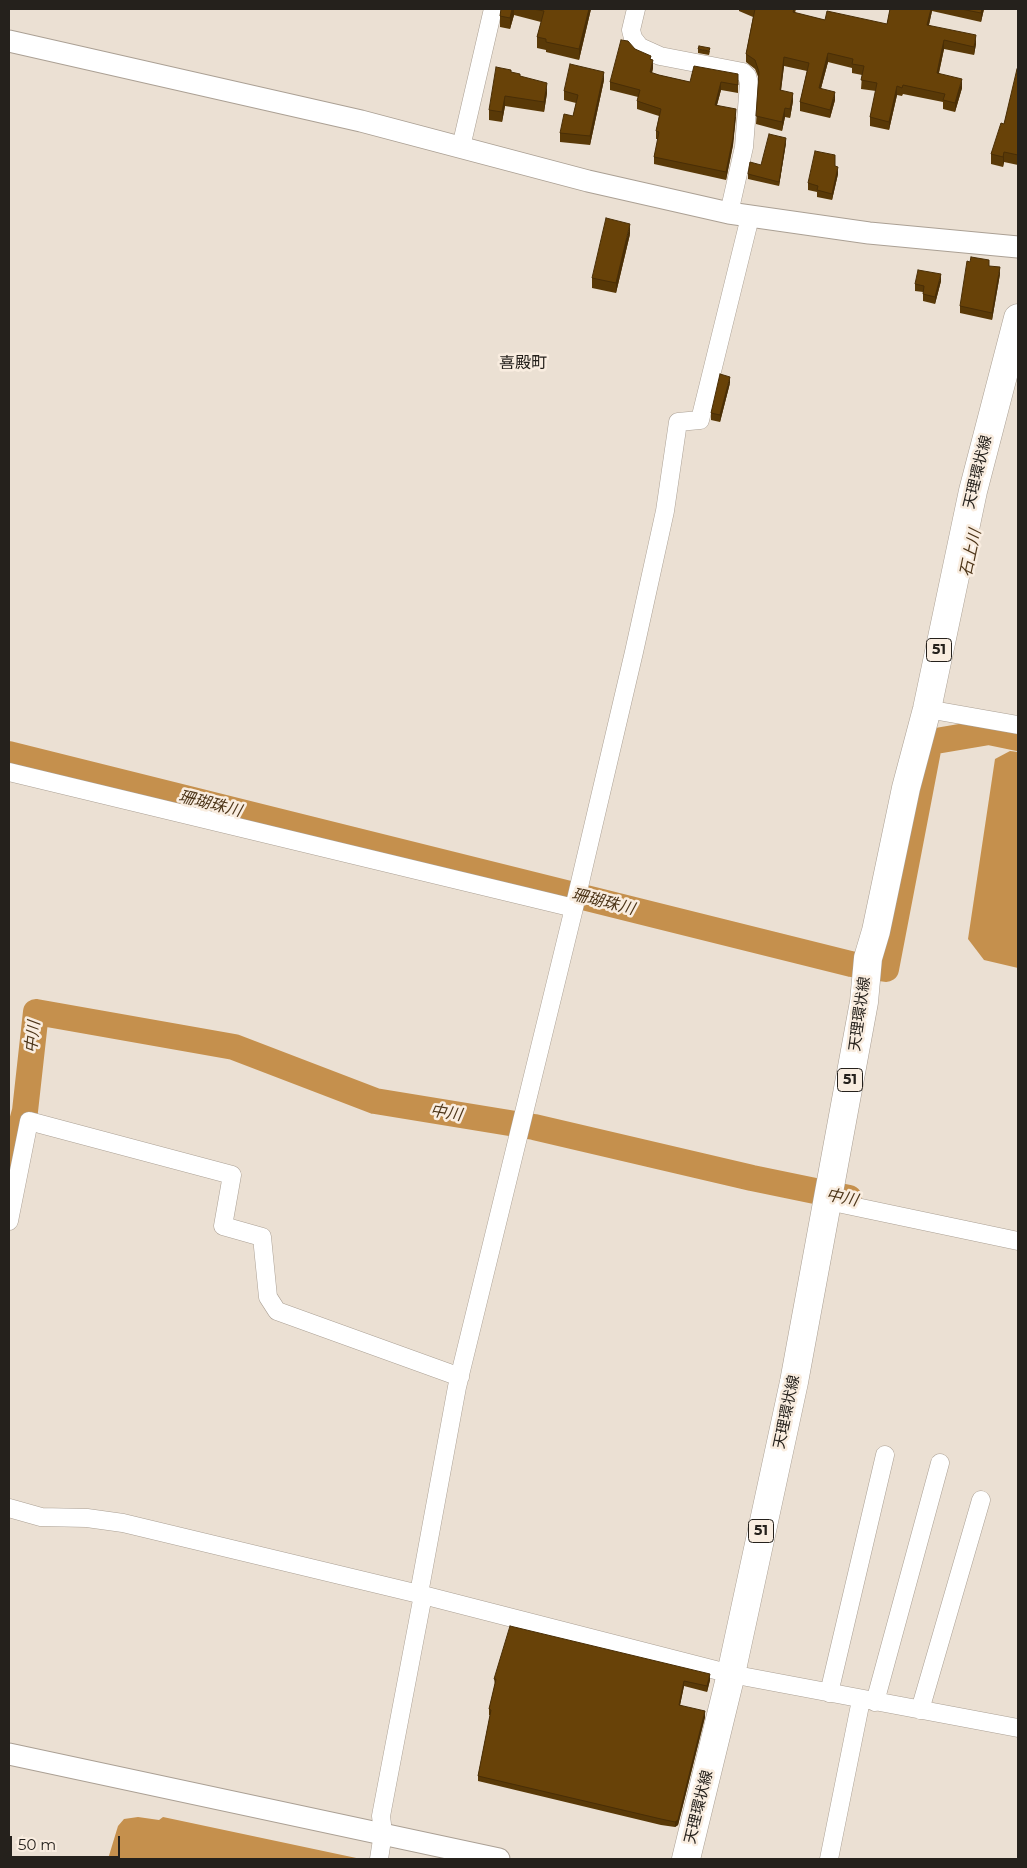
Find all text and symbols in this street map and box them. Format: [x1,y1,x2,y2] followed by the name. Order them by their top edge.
[499,353,547,373] district label: 喜殿町
[960,433,996,511] street label: 天理環状線
[957,528,985,578] water label: 石上川
[926,638,952,662] road number: 51
[177,787,243,821] water label: 珊瑚珠川
[570,885,636,919] water label: 珊瑚珠川
[846,976,874,1052] street label: 天理環状線
[22,1020,44,1054] water label: 中川
[838,1068,862,1092] road number: 51
[429,1101,463,1125] water label: 中川
[824,1185,860,1211] water label: 中川
[770,1373,804,1451] street label: 天理環状線
[748,1520,774,1542] road number: 51
[681,1768,717,1846] street label: 天理環状線
[12,1826,122,1858] scale bar
[18,1835,56,1854] text: 50 m

